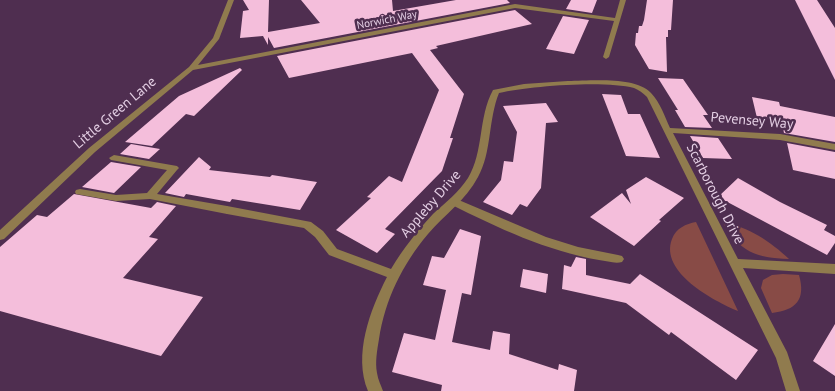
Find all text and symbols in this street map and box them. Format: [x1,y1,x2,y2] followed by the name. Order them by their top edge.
[356,8,418,32] street label: Norwich Way
[70,73,160,153] street label: Little Green Lane
[710,109,794,133] street label: Pevensey Way
[682,141,748,247] street label: Scarborough Drive
[397,167,465,241] street label: Appleby Drive

